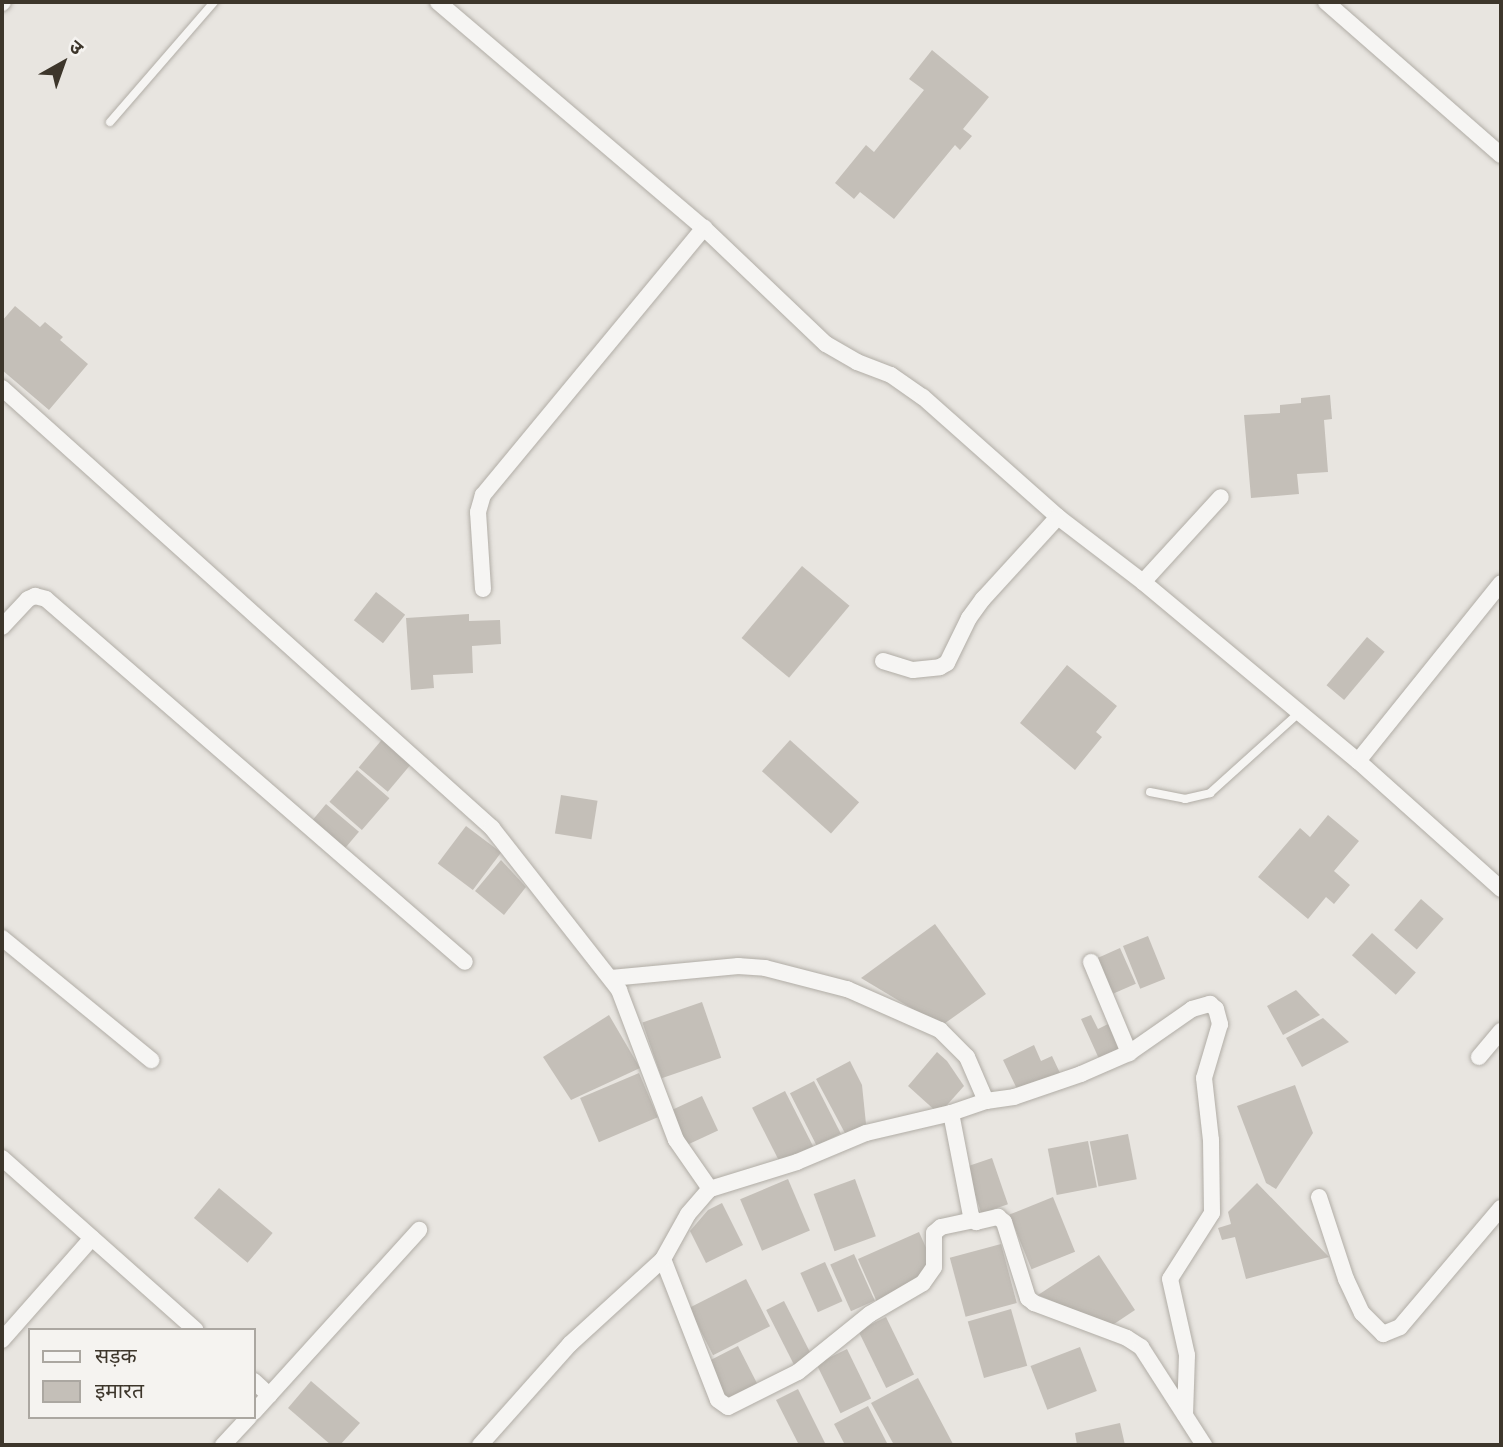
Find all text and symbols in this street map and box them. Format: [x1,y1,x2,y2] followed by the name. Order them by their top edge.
[28,28,98,98] north arrow
[65,34,88,59] text: उ
[28,1328,256,1419] legend
[95,1342,137,1367] text: सड़क
[95,1377,144,1402] text: इमारत

